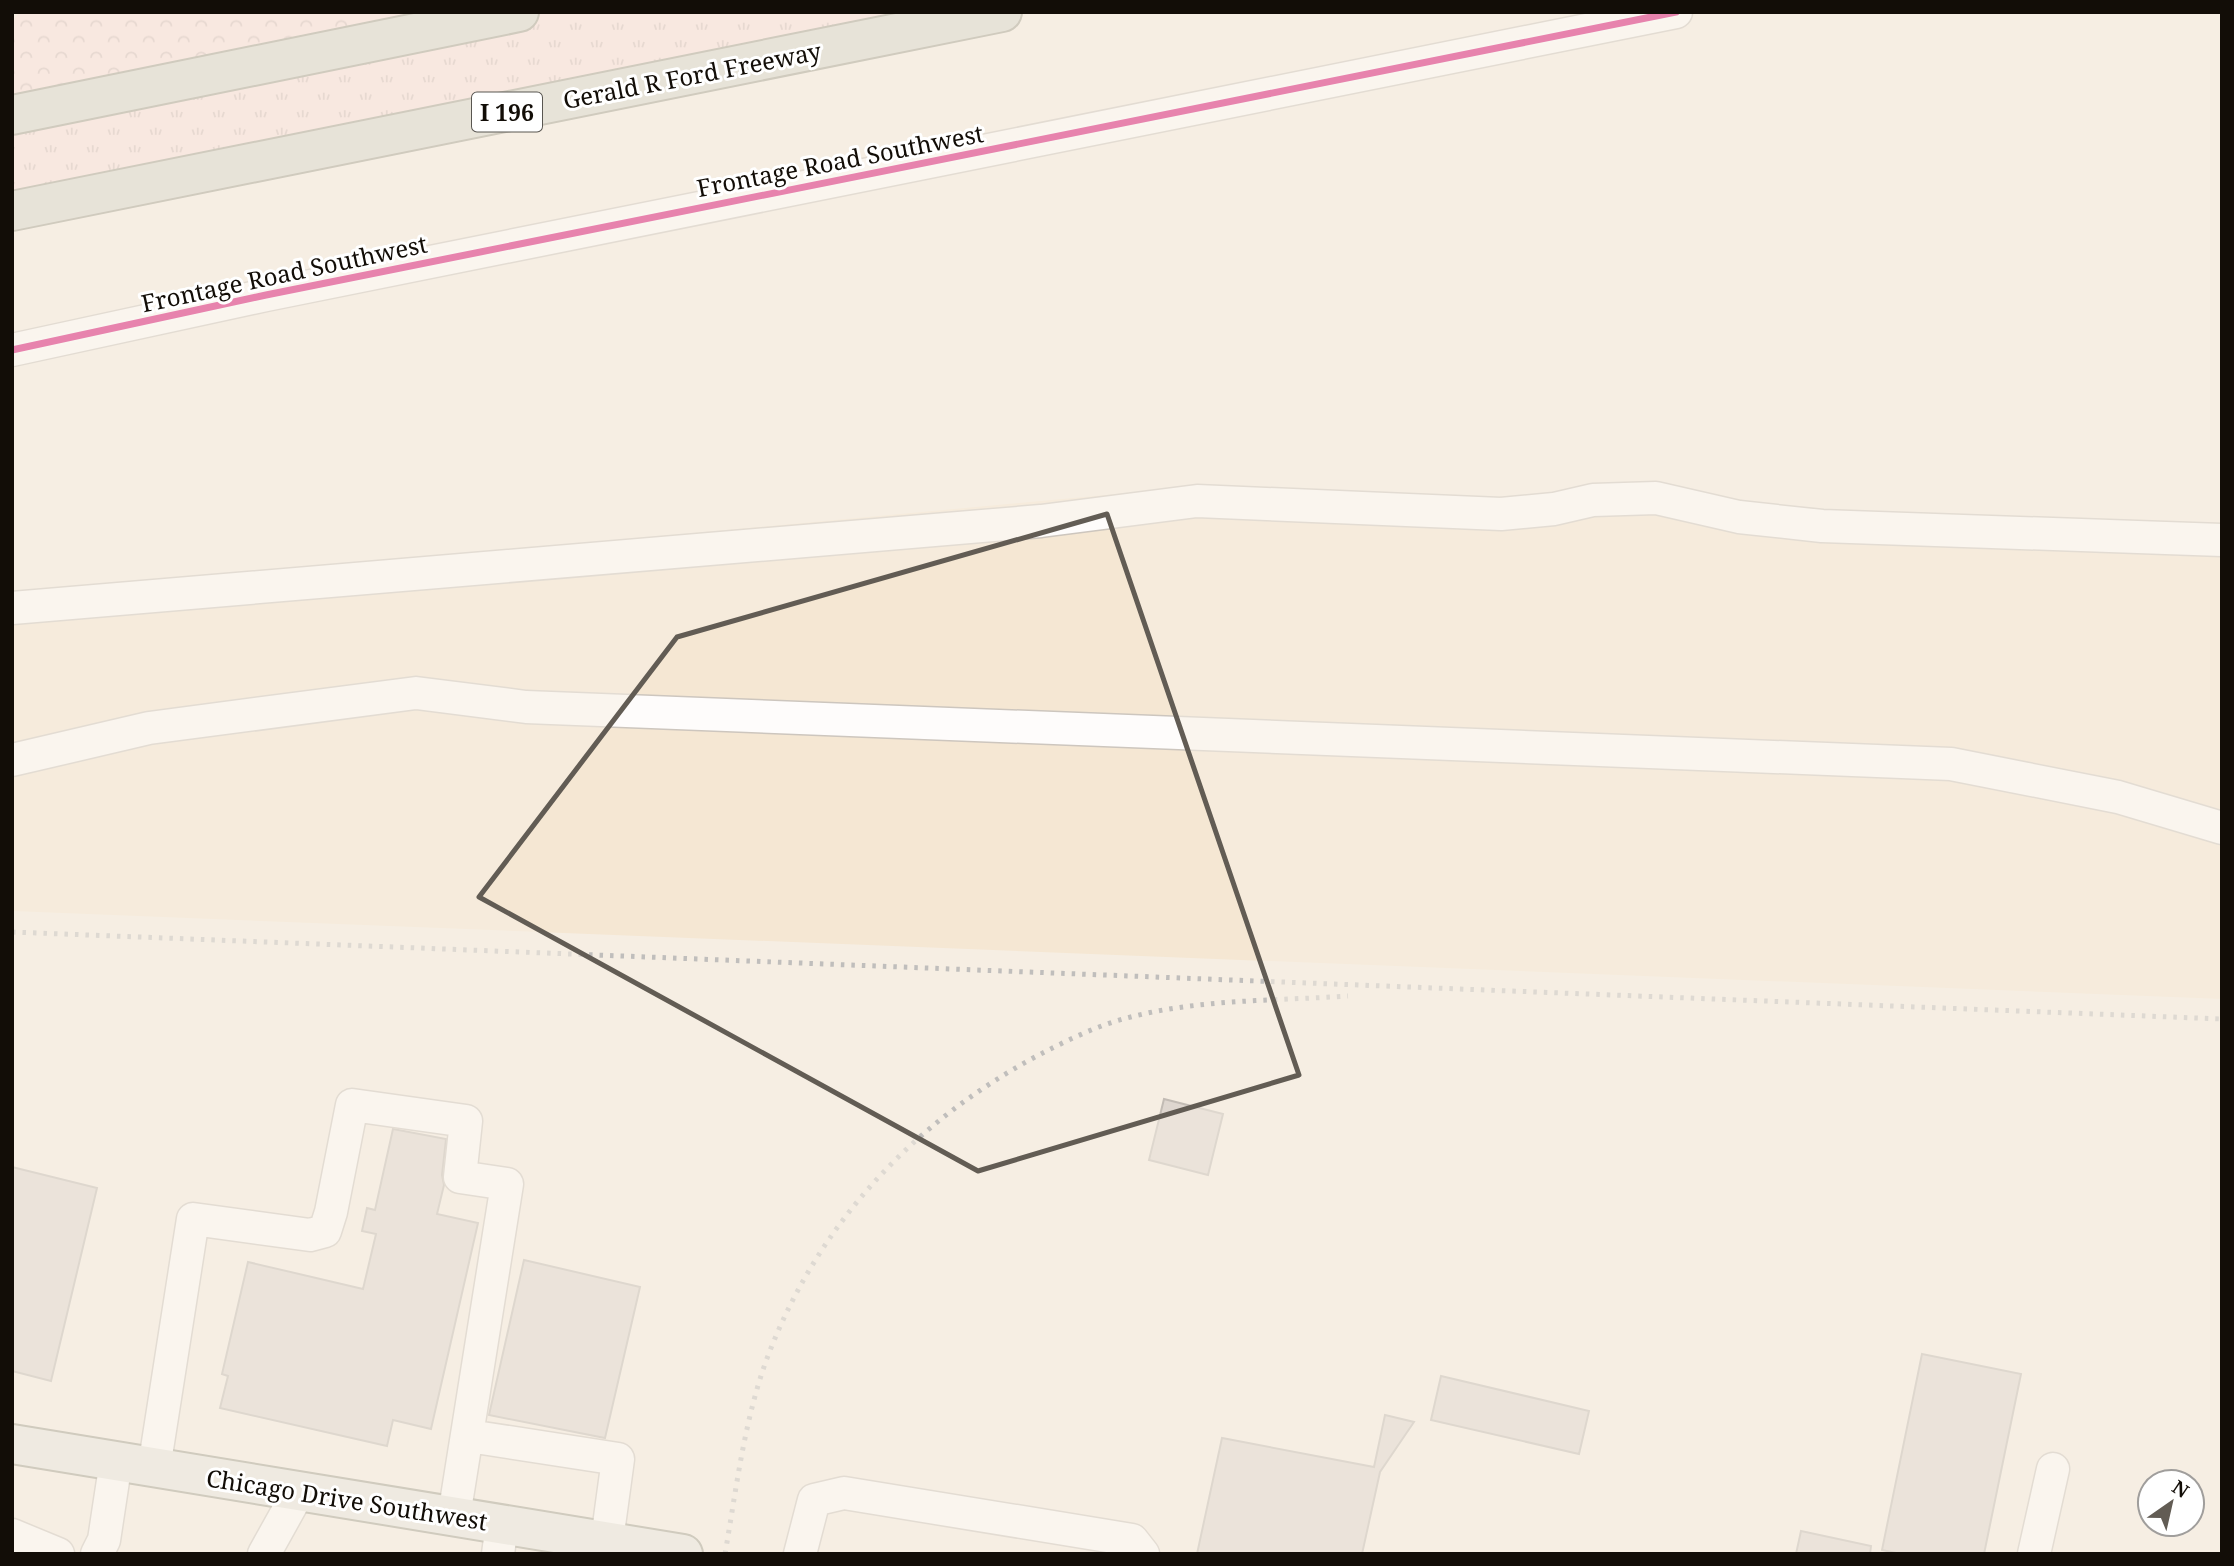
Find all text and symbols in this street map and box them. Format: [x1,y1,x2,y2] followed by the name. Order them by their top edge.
[560,34,824,116] street label: Gerald R Ford Freeway
[472,92,542,132] road number: I 196
[694,116,986,204] street label: Frontage Road Southwest
[138,227,430,319] street label: Frontage Road Southwest
[204,1460,490,1538] street label: Chicago Drive Southwest
[2136,1468,2206,1538] north arrow
[2167,1474,2194,1504] text: N

